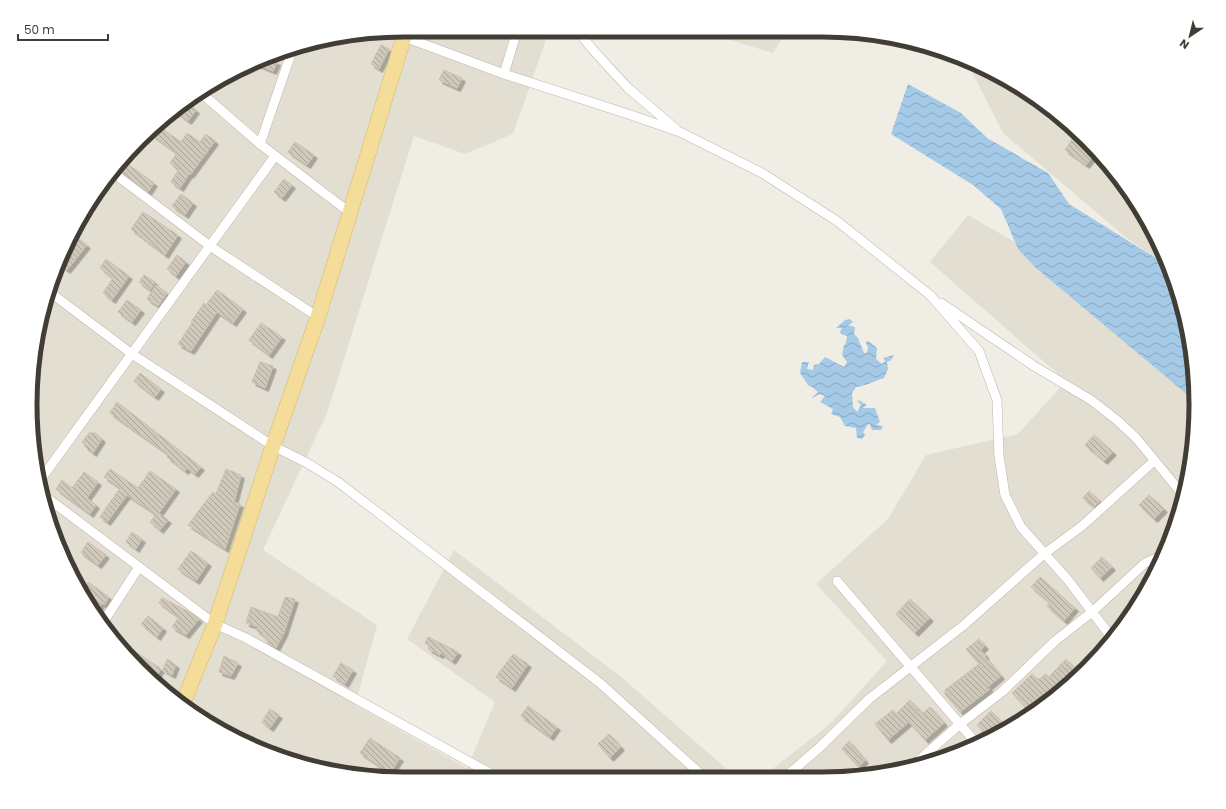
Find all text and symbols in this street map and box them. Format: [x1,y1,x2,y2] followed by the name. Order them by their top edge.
[18,16,108,42] scale bar
[1170,16,1210,56] north arrow
[24,21,55,38] text: 50 m
[1176,35,1192,53] text: N

